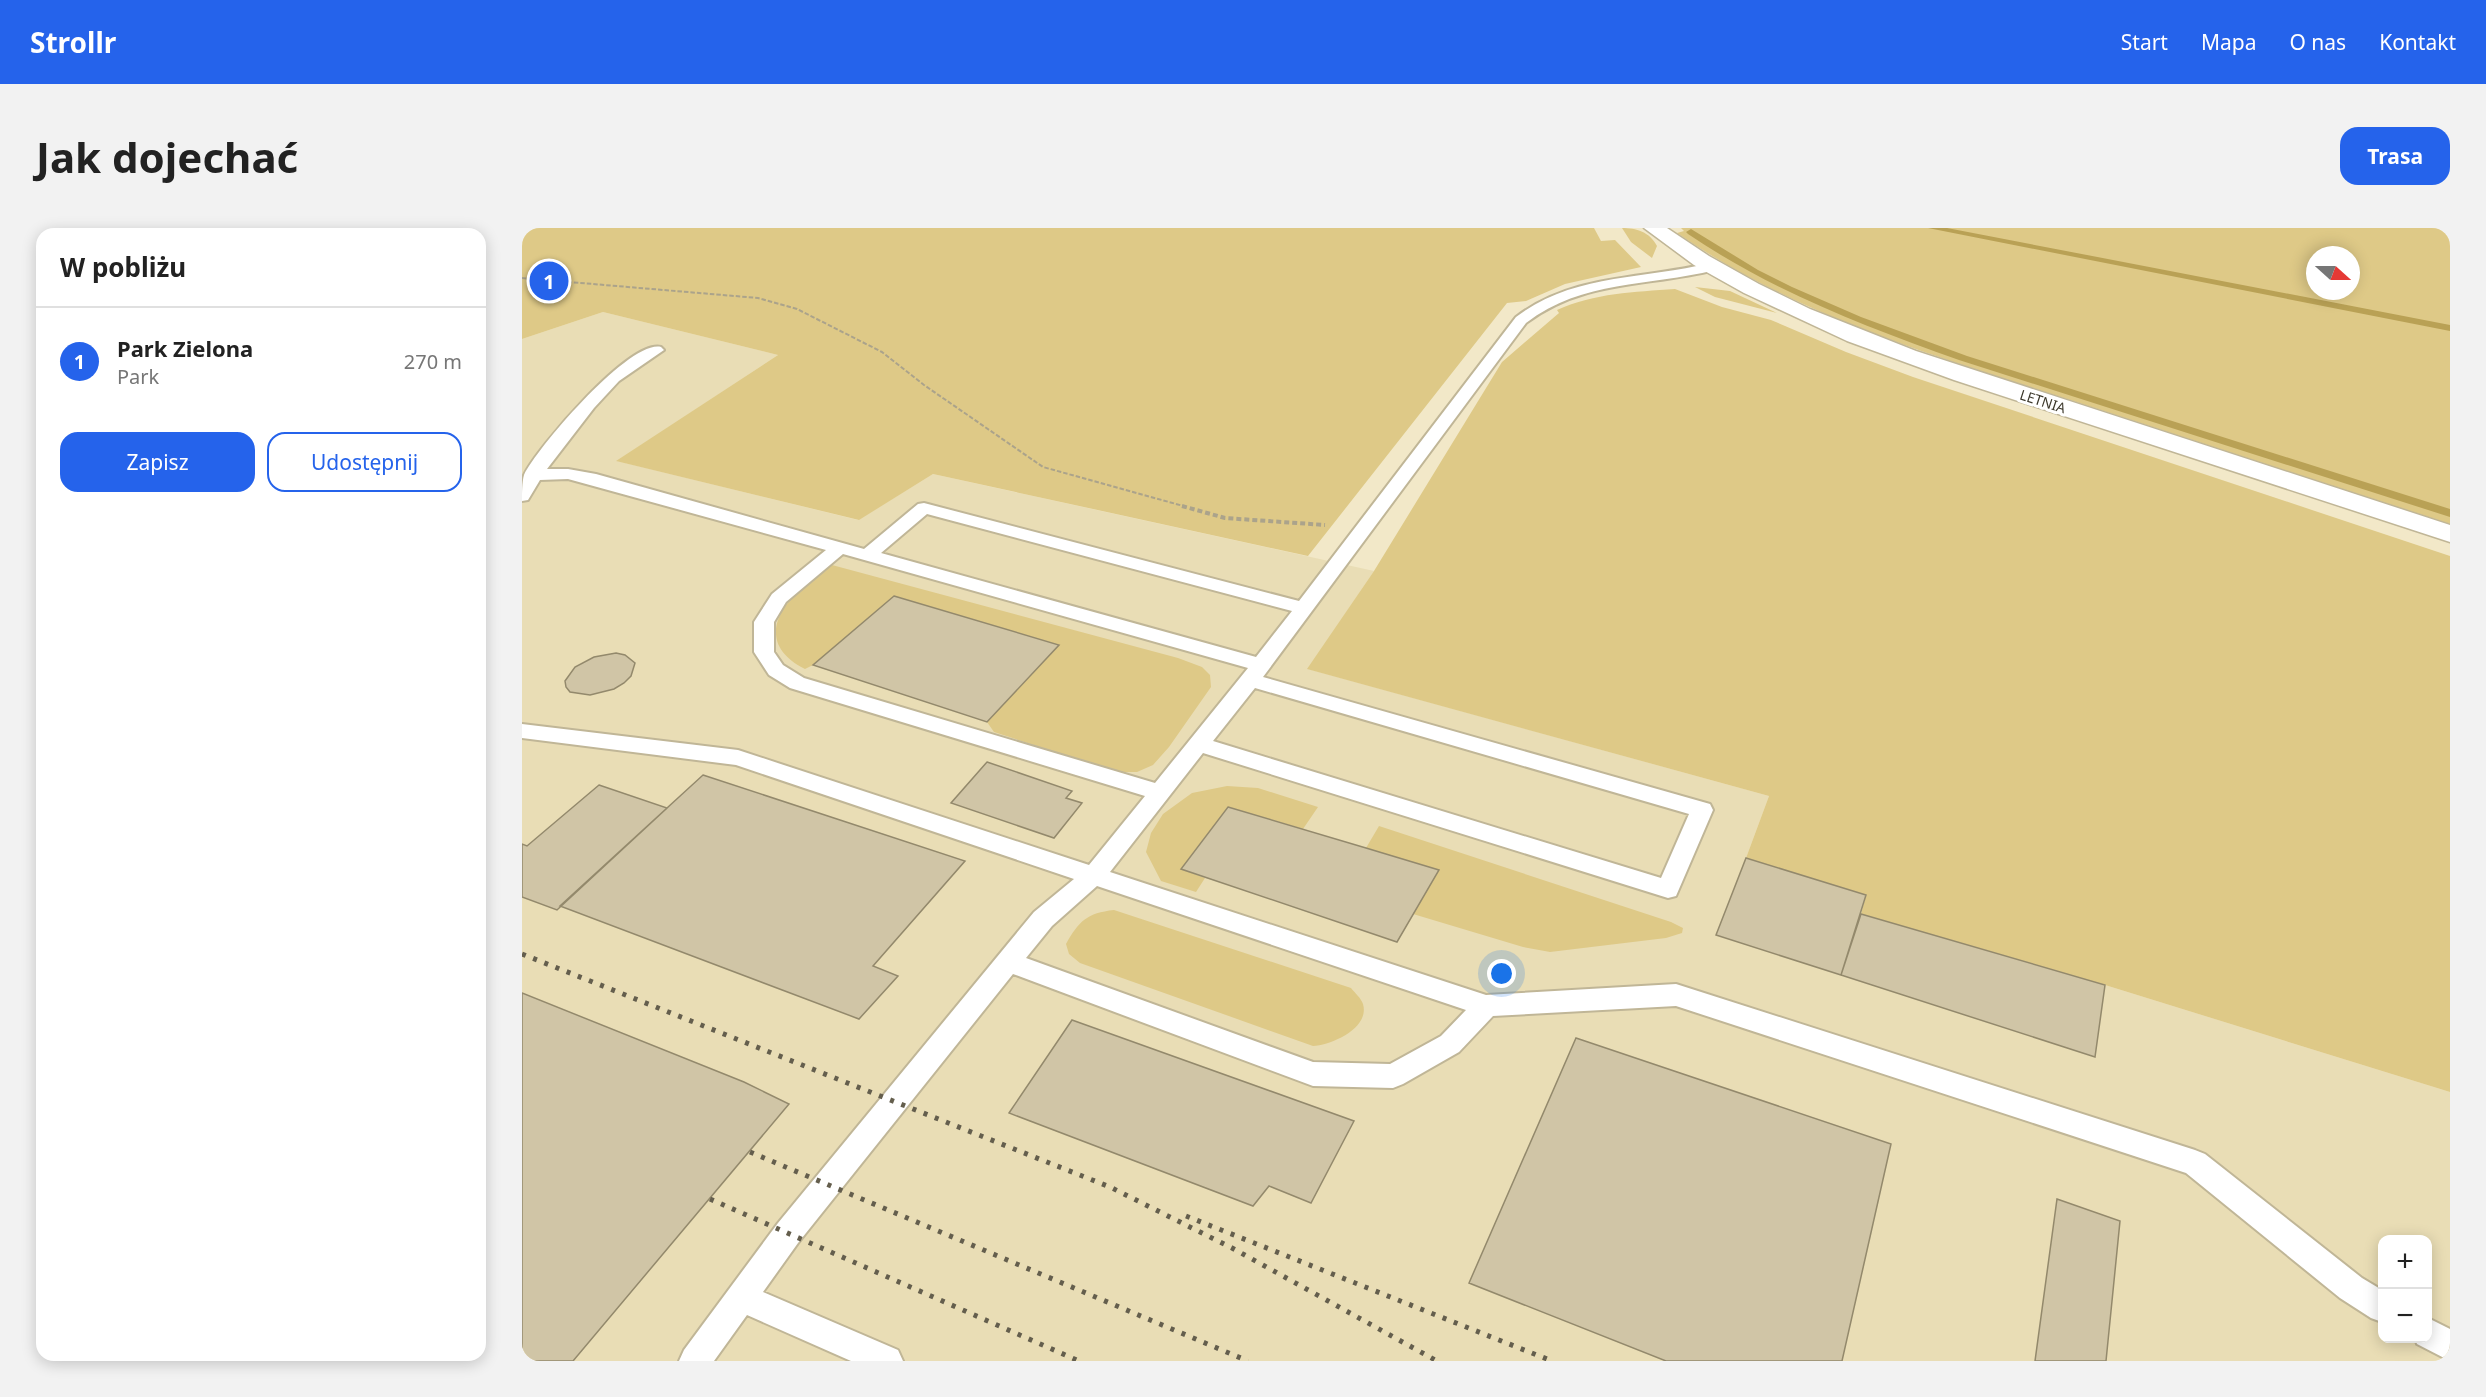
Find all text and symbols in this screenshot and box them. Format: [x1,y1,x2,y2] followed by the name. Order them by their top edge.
[30,23,116,61] text: Strollr
[2121,28,2168,56] text: Start
[2201,28,2256,56] text: Mapa
[2289,28,2346,56] text: O nas
[2379,28,2456,56] text: Kontakt
[2340,127,2450,185] button: Trasa
[36,128,298,185] text: Jak dojechać
[2306,246,2360,300] north arrow
[60,249,186,285] text: W pobliżu
[530,259,568,304] pin: 1
[117,333,253,363] text: Park Zielona
[74,348,85,375] text: 1
[404,348,462,375] text: 270 m
[117,363,159,390] text: Park
[2018,385,2068,417] street label: LETNIA
[60,432,255,492] button: Zapisz
[267,432,462,492] button: Udostępnij
[1487,959,1516,988] your location
[2378,1235,2432,1343] map controls
[2378,1235,2432,1289] button: +
[2378,1289,2432,1343] button: −

